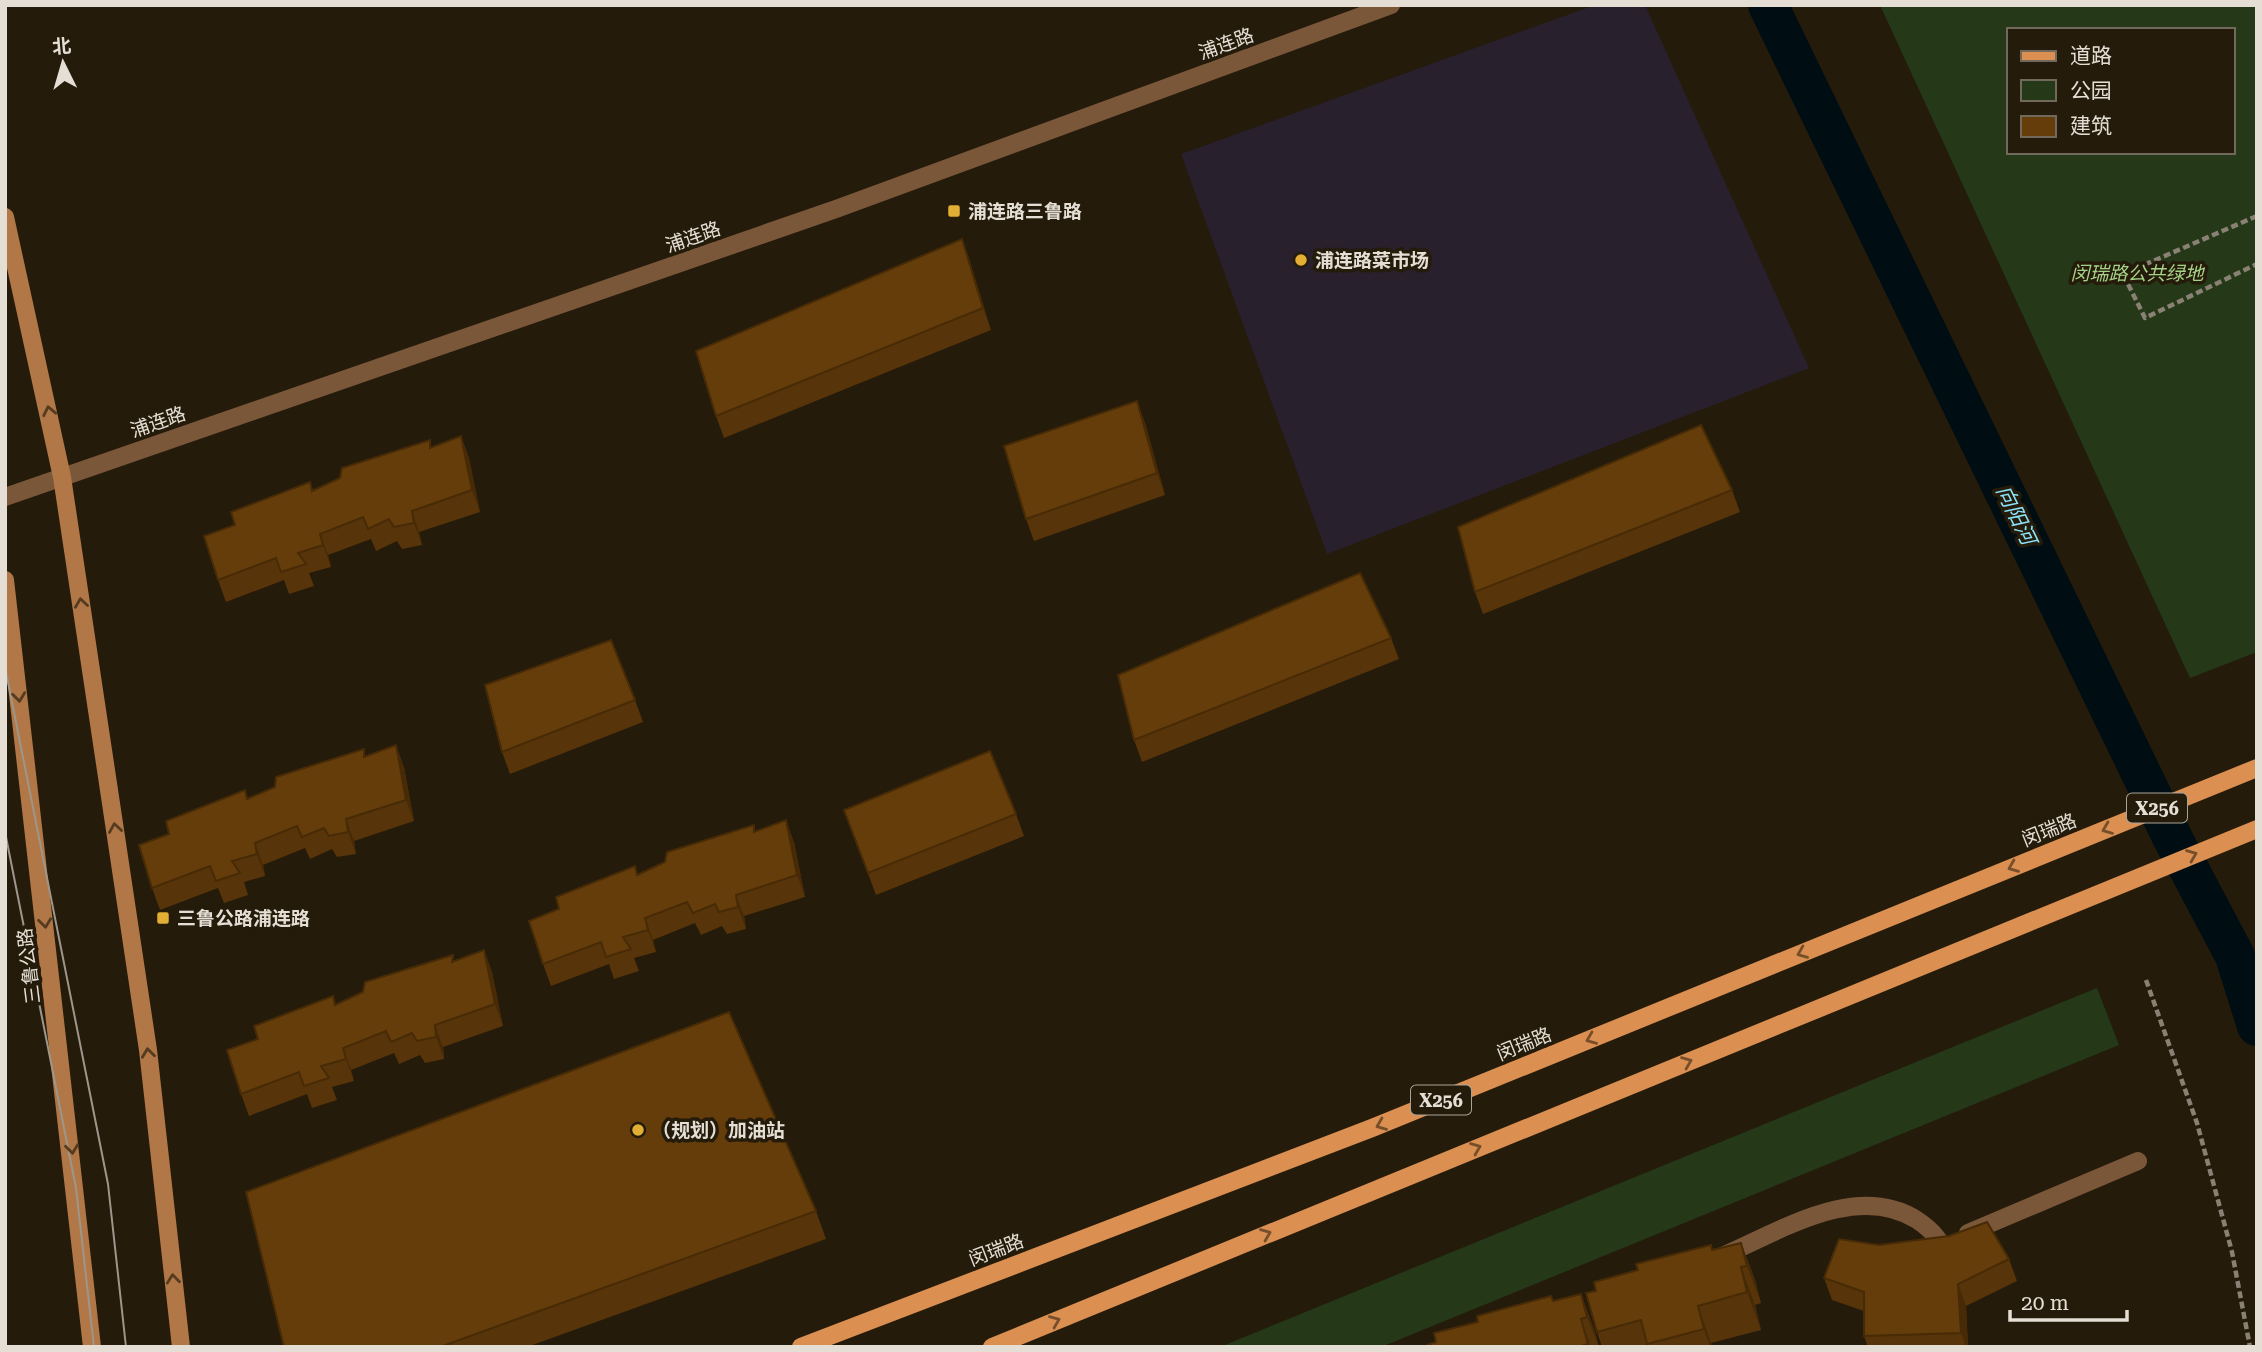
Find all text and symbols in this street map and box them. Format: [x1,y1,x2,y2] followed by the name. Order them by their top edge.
[1195,23,1257,65] street label: 浦连路
[28,28,98,98] north arrow
[2007,28,2234,154] legend
[51,34,72,59] text: 北
[2070,44,2112,68] text: 道路
[2070,79,2112,103] text: 公园
[2070,114,2112,138] text: 建筑
[968,200,1082,223] place label: 浦连路三鲁路
[946,203,962,219] marker: 浦连路三鲁路
[662,217,724,257] street label: 浦连路
[1315,249,1429,272] place label: 浦连路菜市场
[1293,252,1309,268] marker: 浦连路菜市场
[2070,262,2205,285] park label: 闵瑞路公共绿地
[127,402,189,442] street label: 浦连路
[42,405,57,417] one-way arrow
[1991,481,2042,552] water label: 向阳河
[74,597,89,609] one-way arrow
[11,692,26,703] one-way arrow
[2127,794,2187,822] road number: X256
[2018,809,2080,851] street label: 闵瑞路
[2102,820,2114,834] one-way arrow
[107,822,122,834] one-way arrow
[2185,849,2198,863] one-way arrow
[2007,859,2019,873] one-way arrow
[177,907,310,930] place label: 三鲁公路浦连路
[155,910,171,926] marker: 三鲁公路浦连路
[38,917,53,929] one-way arrow
[13,927,45,1005] street label: 三鲁公路
[1797,945,1809,959] one-way arrow
[1493,1023,1555,1065] street label: 闵瑞路
[1586,1031,1598,1045] one-way arrow
[141,1047,156,1059] one-way arrow
[1680,1056,1692,1070] one-way arrow
[1411,1086,1471,1114] road number: X256
[1375,1117,1388,1131] one-way arrow
[652,1119,785,1142] place label: （规划）加油站
[630,1122,646,1138] marker: （规划）加油站
[1469,1142,1482,1156] one-way arrow
[64,1144,79,1155] one-way arrow
[965,1229,1027,1271] street label: 闵瑞路
[1259,1229,1271,1243] one-way arrow
[166,1273,181,1284] one-way arrow
[2010,1278,2127,1322] scale bar
[2021,1291,2069,1315] text: 20 m
[1049,1315,1061,1329] one-way arrow

